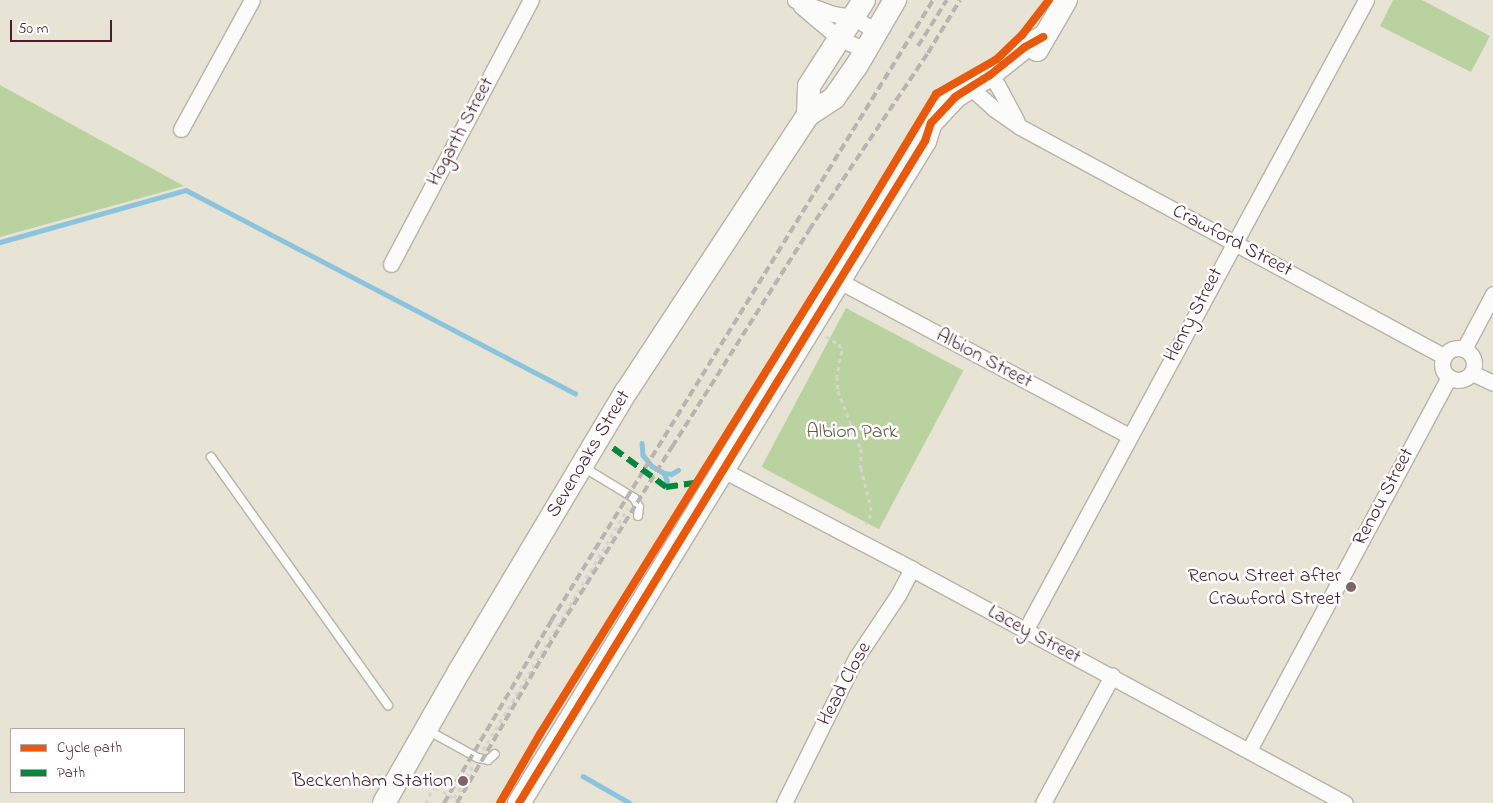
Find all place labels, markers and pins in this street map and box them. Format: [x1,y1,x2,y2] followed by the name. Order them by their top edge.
[1188,564,1341,611] place label: Renou Street after Crawford Street
[1345,581,1357,593] marker: Renou Street after Crawford Street
[292,769,453,793] place label: Beckenham Station
[457,775,469,787] marker: Beckenham Station

